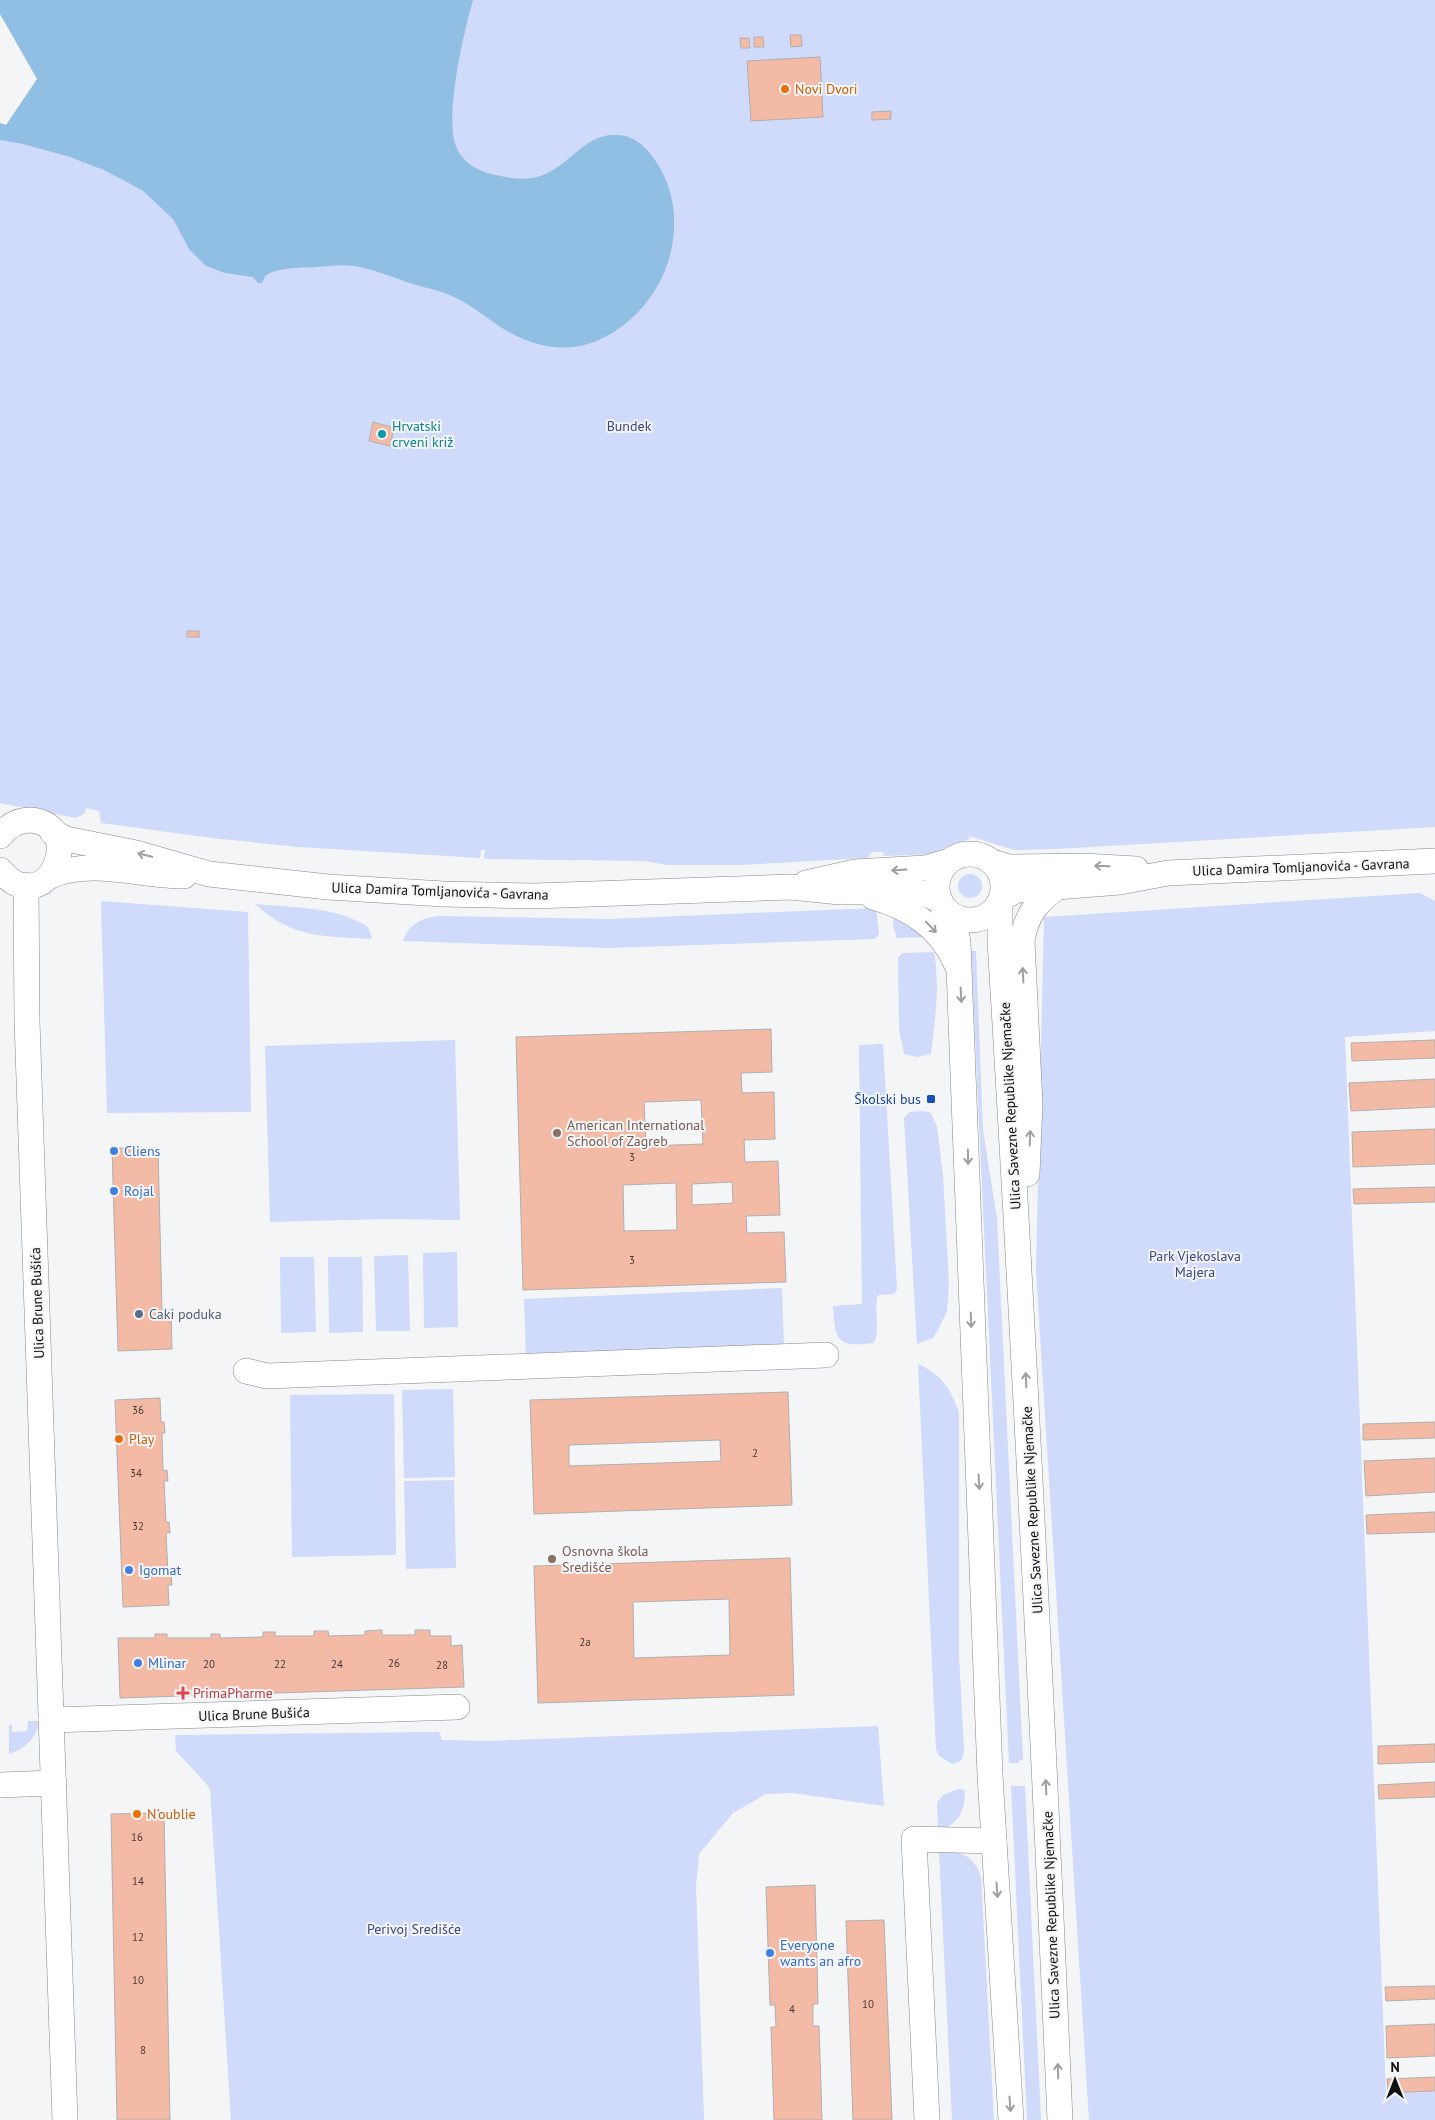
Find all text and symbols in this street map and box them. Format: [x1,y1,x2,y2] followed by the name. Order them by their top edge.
[795,80,858,98] place label: Novi Dvori
[779,83,791,95] marker: Novi Dvori
[392,417,453,451] place label: Hrvatski crveni križ
[607,417,652,435] park label: Bundek
[376,428,388,440] marker: Hrvatski crveni križ
[137,850,153,859] one-way arrow
[1192,854,1410,880] street label: Ulica Damira Tomljanovića - Gavrana
[1094,862,1110,871] one-way arrow
[891,865,907,874] one-way arrow
[331,878,549,904] street label: Ulica Damira Tomljanovića - Gavrana
[925,921,937,933] one-way arrow
[1019,968,1028,984] one-way arrow
[956,987,965,1003] one-way arrow
[996,1002,1024,1210] street label: Ulica Savezne Republike Njemačke
[854,1090,921,1108] place label: Školski bus
[925,1093,937,1105] marker: Školski bus
[567,1116,704,1150] place label: American International School of Zagreb
[551,1127,563,1139] marker: American International School of Zagreb
[1025,1130,1035,1146] one-way arrow
[124,1142,161,1160] place label: Cliens
[108,1145,120,1157] marker: Cliens
[963,1149,973,1165] one-way arrow
[629,1150,635,1164] house number: 3
[124,1182,154,1200] place label: Rojal
[108,1185,120,1197] marker: Rojal
[26,1247,48,1359] street label: Ulica Brune Bušića
[1149,1247,1241,1281] park label: Park Vjekoslava Majera
[629,1253,635,1267] house number: 3
[149,1305,222,1323] place label: Caki poduka
[133,1308,145,1320] marker: Caki poduka
[967,1311,976,1327] one-way arrow
[1021,1372,1030,1388] one-way arrow
[132,1403,144,1417] house number: 36
[1018,1406,1046,1614] street label: Ulica Savezne Republike Njemačke
[129,1430,155,1448] place label: Play
[113,1433,125,1445] marker: Play
[752,1446,758,1460] house number: 2
[130,1466,142,1480] house number: 34
[974,1474,983,1490] one-way arrow
[132,1519,144,1533] house number: 32
[562,1542,649,1576] place label: Osnovna škola Središće
[546,1553,558,1565] marker: Osnovna škola Središće
[139,1561,181,1579] place label: Igomat
[123,1564,135,1576] marker: Igomat
[579,1635,591,1649] house number: 2a
[148,1654,187,1672] place label: Mlinar
[388,1656,400,1670] house number: 26
[132,1657,144,1669] marker: Mlinar
[203,1657,215,1671] house number: 20
[274,1657,286,1671] house number: 22
[331,1657,343,1671] house number: 24
[436,1658,448,1672] house number: 28
[193,1684,273,1702] place label: PrimaPharme
[177,1687,189,1699] marker: PrimaPharme
[198,1703,310,1725] street label: Ulica Brune Bušića
[1041,1779,1051,1795] one-way arrow
[147,1805,196,1823] place label: N'oublie
[131,1808,143,1820] marker: N'oublie
[1038,1811,1064,2019] street label: Ulica Savezne Republike Njemačke
[131,1830,143,1844] house number: 16
[132,1874,144,1888] house number: 14
[992,1882,1001,1898] one-way arrow
[367,1920,461,1938] park label: Perivoj Središće
[132,1930,144,1944] house number: 12
[780,1936,861,1970] place label: Everyone wants an afro
[764,1947,776,1959] marker: Everyone wants an afro
[132,1973,144,1987] house number: 10
[862,1997,874,2011] house number: 10
[789,2002,795,2016] house number: 4
[140,2043,146,2057] house number: 8
[1370,2055,1420,2105] north arrow
[1390,2058,1400,2076] text: N
[1053,2064,1062,2080] one-way arrow
[1006,2096,1015,2112] one-way arrow

